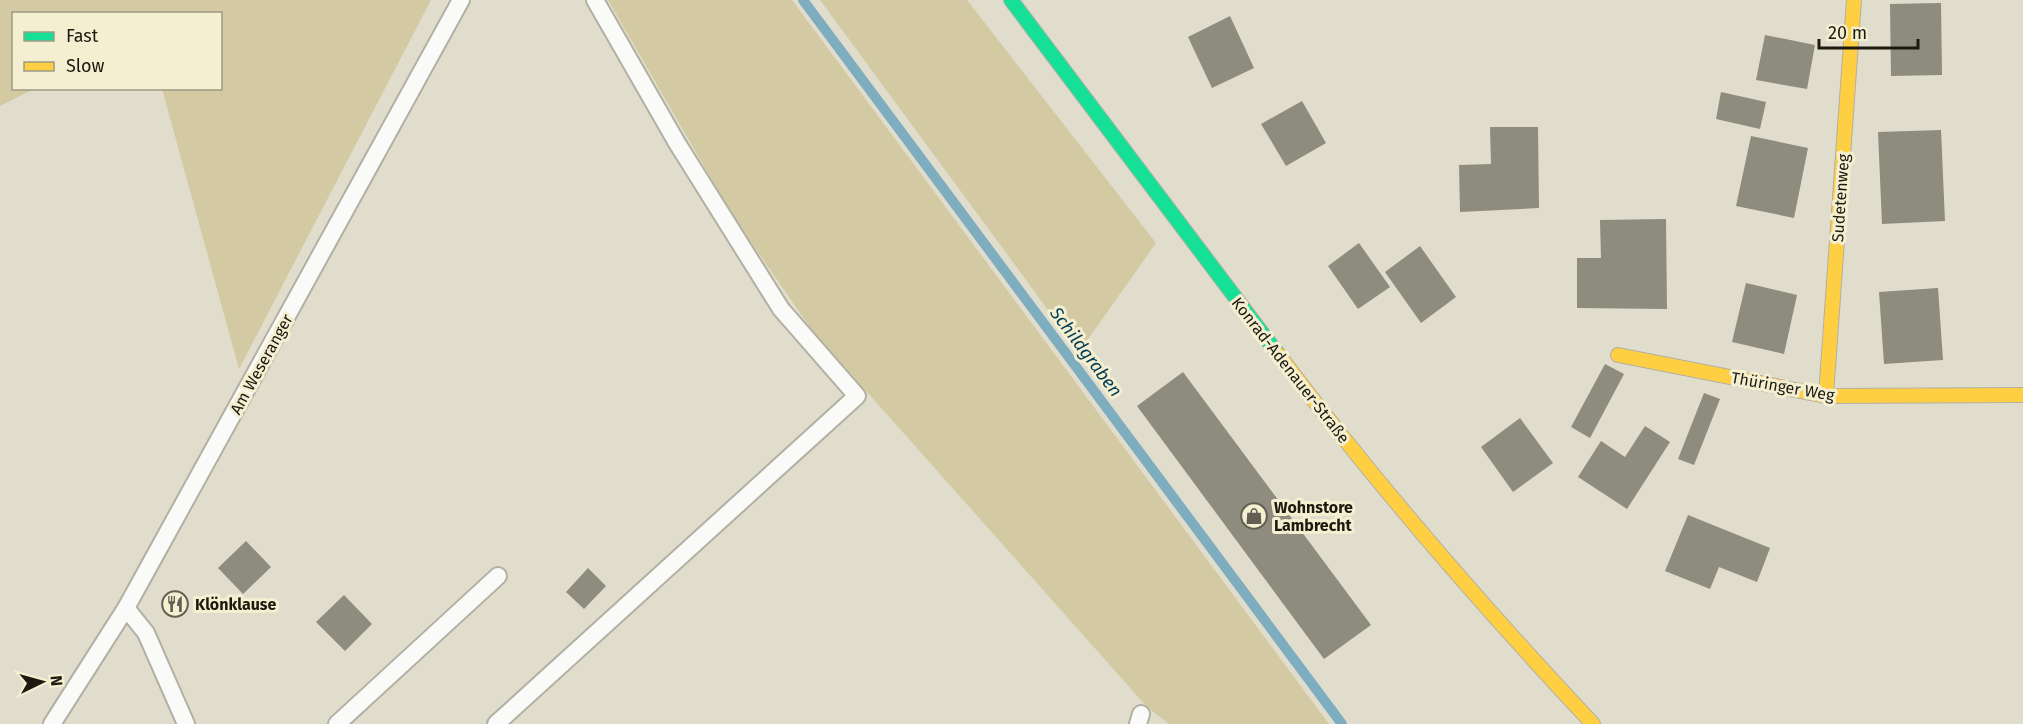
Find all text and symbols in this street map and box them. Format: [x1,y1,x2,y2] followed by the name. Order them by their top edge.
[12,12,222,90] legend
[1819,12,1918,50] scale bar
[1828,22,1867,44] text: 20 m
[66,25,99,47] text: Fast
[66,55,105,77] text: Slow
[1828,153,1853,243] street label: Sudetenweg
[1228,293,1354,447] street label: Konrad-Adenauer-Straße
[1045,302,1127,401] water label: Schildgraben
[226,310,297,418] street label: Am Weseranger
[1730,368,1837,405] street label: Thüringer Weg
[1274,498,1353,535] place label: Wohnstore Lambrecht
[1239,501,1269,531] shop icon: Wohnstore Lambrecht
[160,589,190,619] restaurant icon: Klönklause
[195,595,277,614] place label: Klönklause
[12,652,72,712] north arrow
[47,675,66,687] text: N

